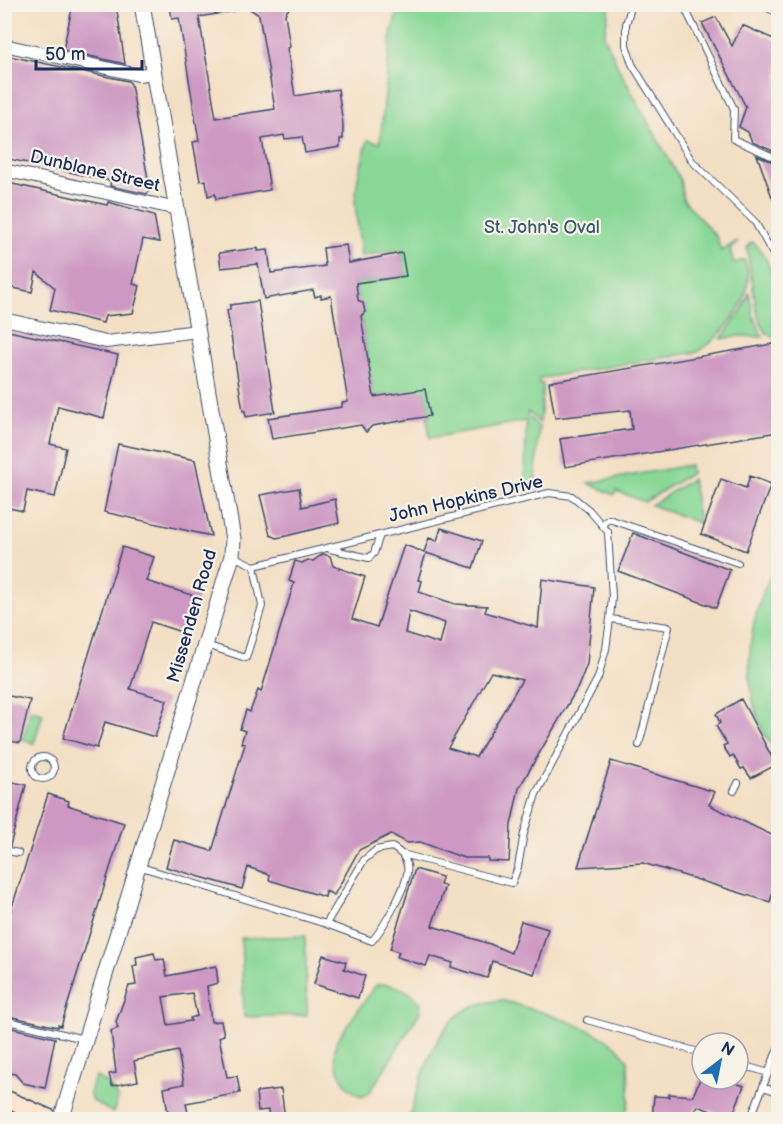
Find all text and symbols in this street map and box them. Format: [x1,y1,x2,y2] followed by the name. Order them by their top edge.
[36,33,142,71] scale bar
[45,44,86,65] text: 50 m
[28,146,162,196] street label: Dunblane Street
[484,217,600,238] park label: St. John's Oval
[387,471,545,527] street label: John Hopkins Drive
[163,547,221,685] street label: Missenden Road
[690,1031,750,1091] north arrow
[717,1038,737,1061] text: N

